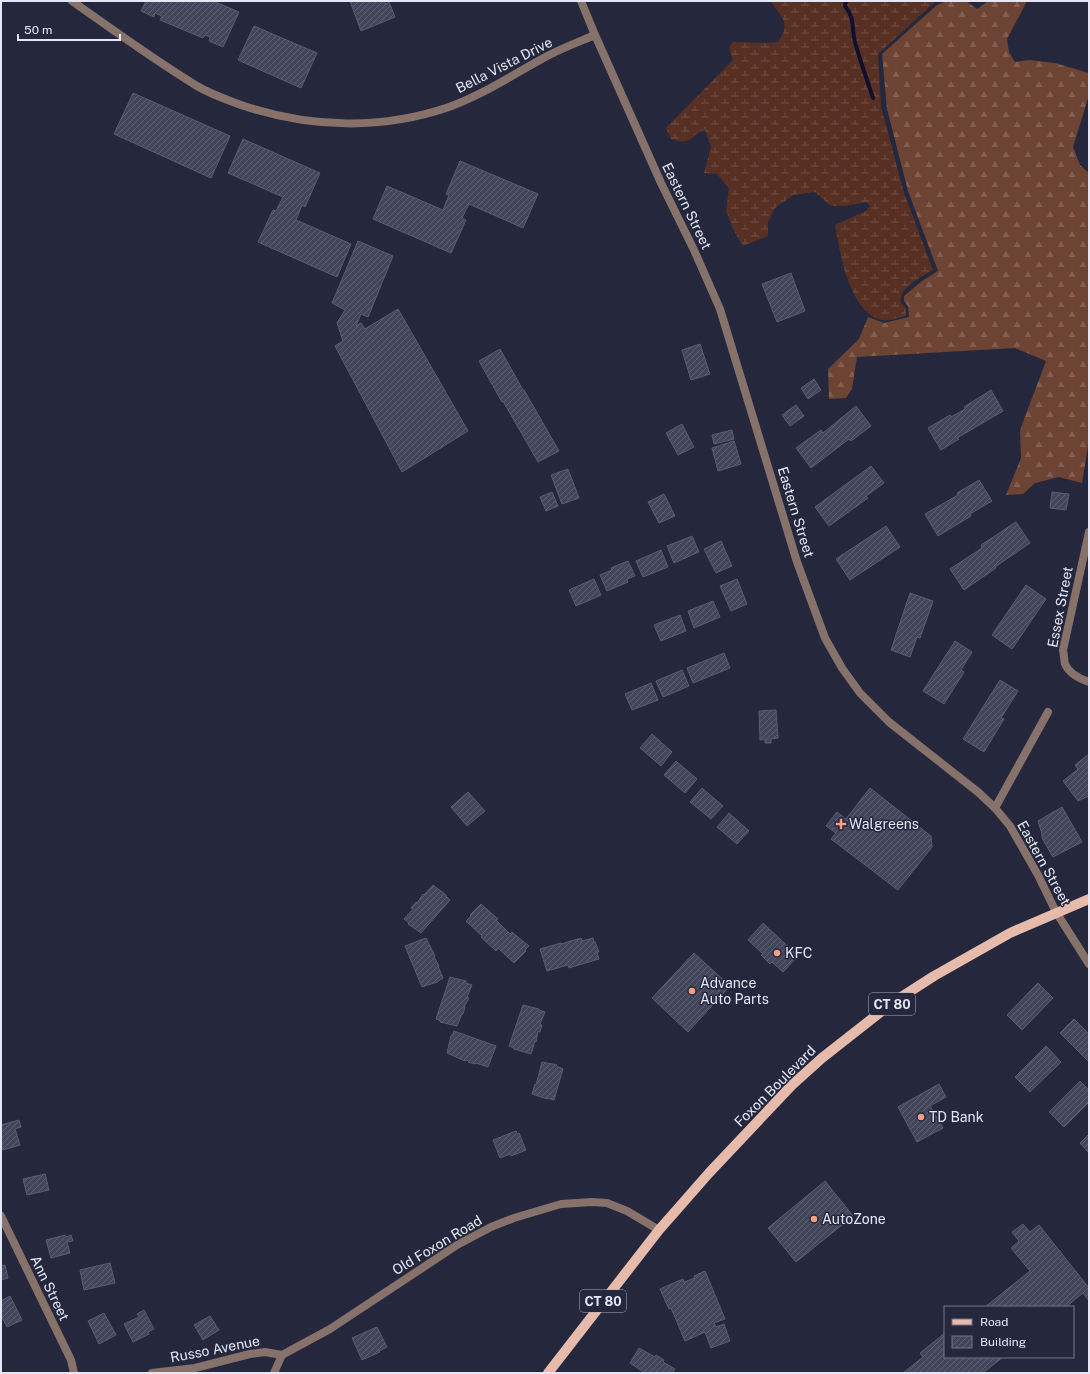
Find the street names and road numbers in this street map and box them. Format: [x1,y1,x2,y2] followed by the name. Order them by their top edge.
[453,34,555,96] street label: Bella Vista Drive
[659,160,715,252] street label: Eastern Street
[775,465,817,559] street label: Eastern Street
[1044,565,1076,649] street label: Essex Street
[1014,818,1074,908] street label: Eastern Street
[869,993,915,1015] road number: CT 80
[731,1042,819,1130] street label: Foxon Boulevard
[389,1212,485,1278] street label: Old Foxon Road
[27,1253,73,1323] street label: Ann Street
[580,1290,626,1312] road number: CT 80
[169,1332,261,1366] street label: Russo Avenue

